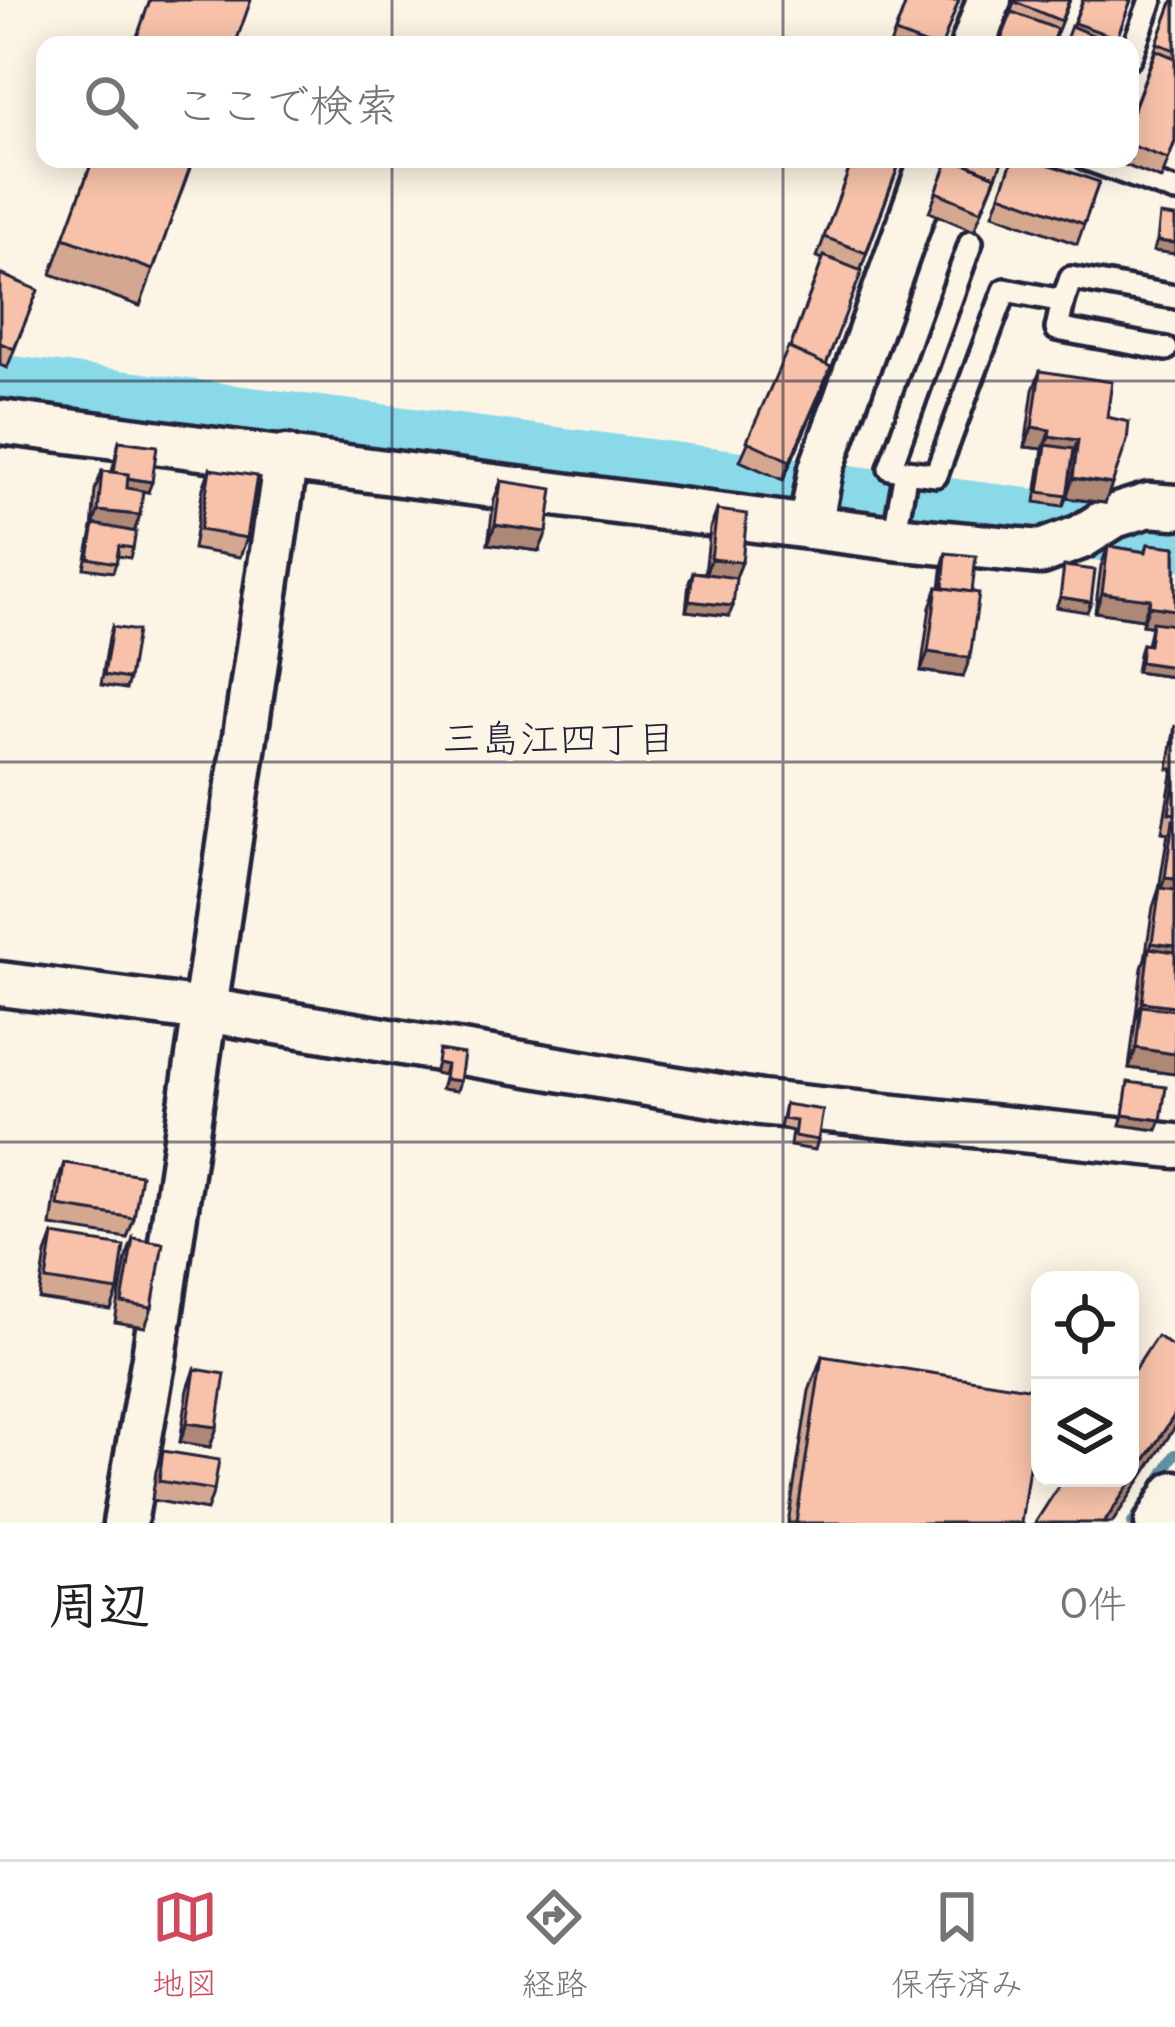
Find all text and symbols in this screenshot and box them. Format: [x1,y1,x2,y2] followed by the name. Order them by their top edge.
[36,36,1139,168] search box
[174,68,399,136] text: ここで検索
[78,69,144,135] icon: search
[442,706,676,765] district label: 三島江四丁目
[1031,1271,1139,1487] map controls
[1031,1271,1139,1379] button: locate
[1031,1379,1139,1487] button: layers
[48,1563,150,1640] text: 周辺
[1059,1572,1127,1631] text: 0件
[152,1884,218,2006] tab: 地図
[521,1884,587,2006] tab: 経路
[891,1884,1023,2006] tab: 保存済み

